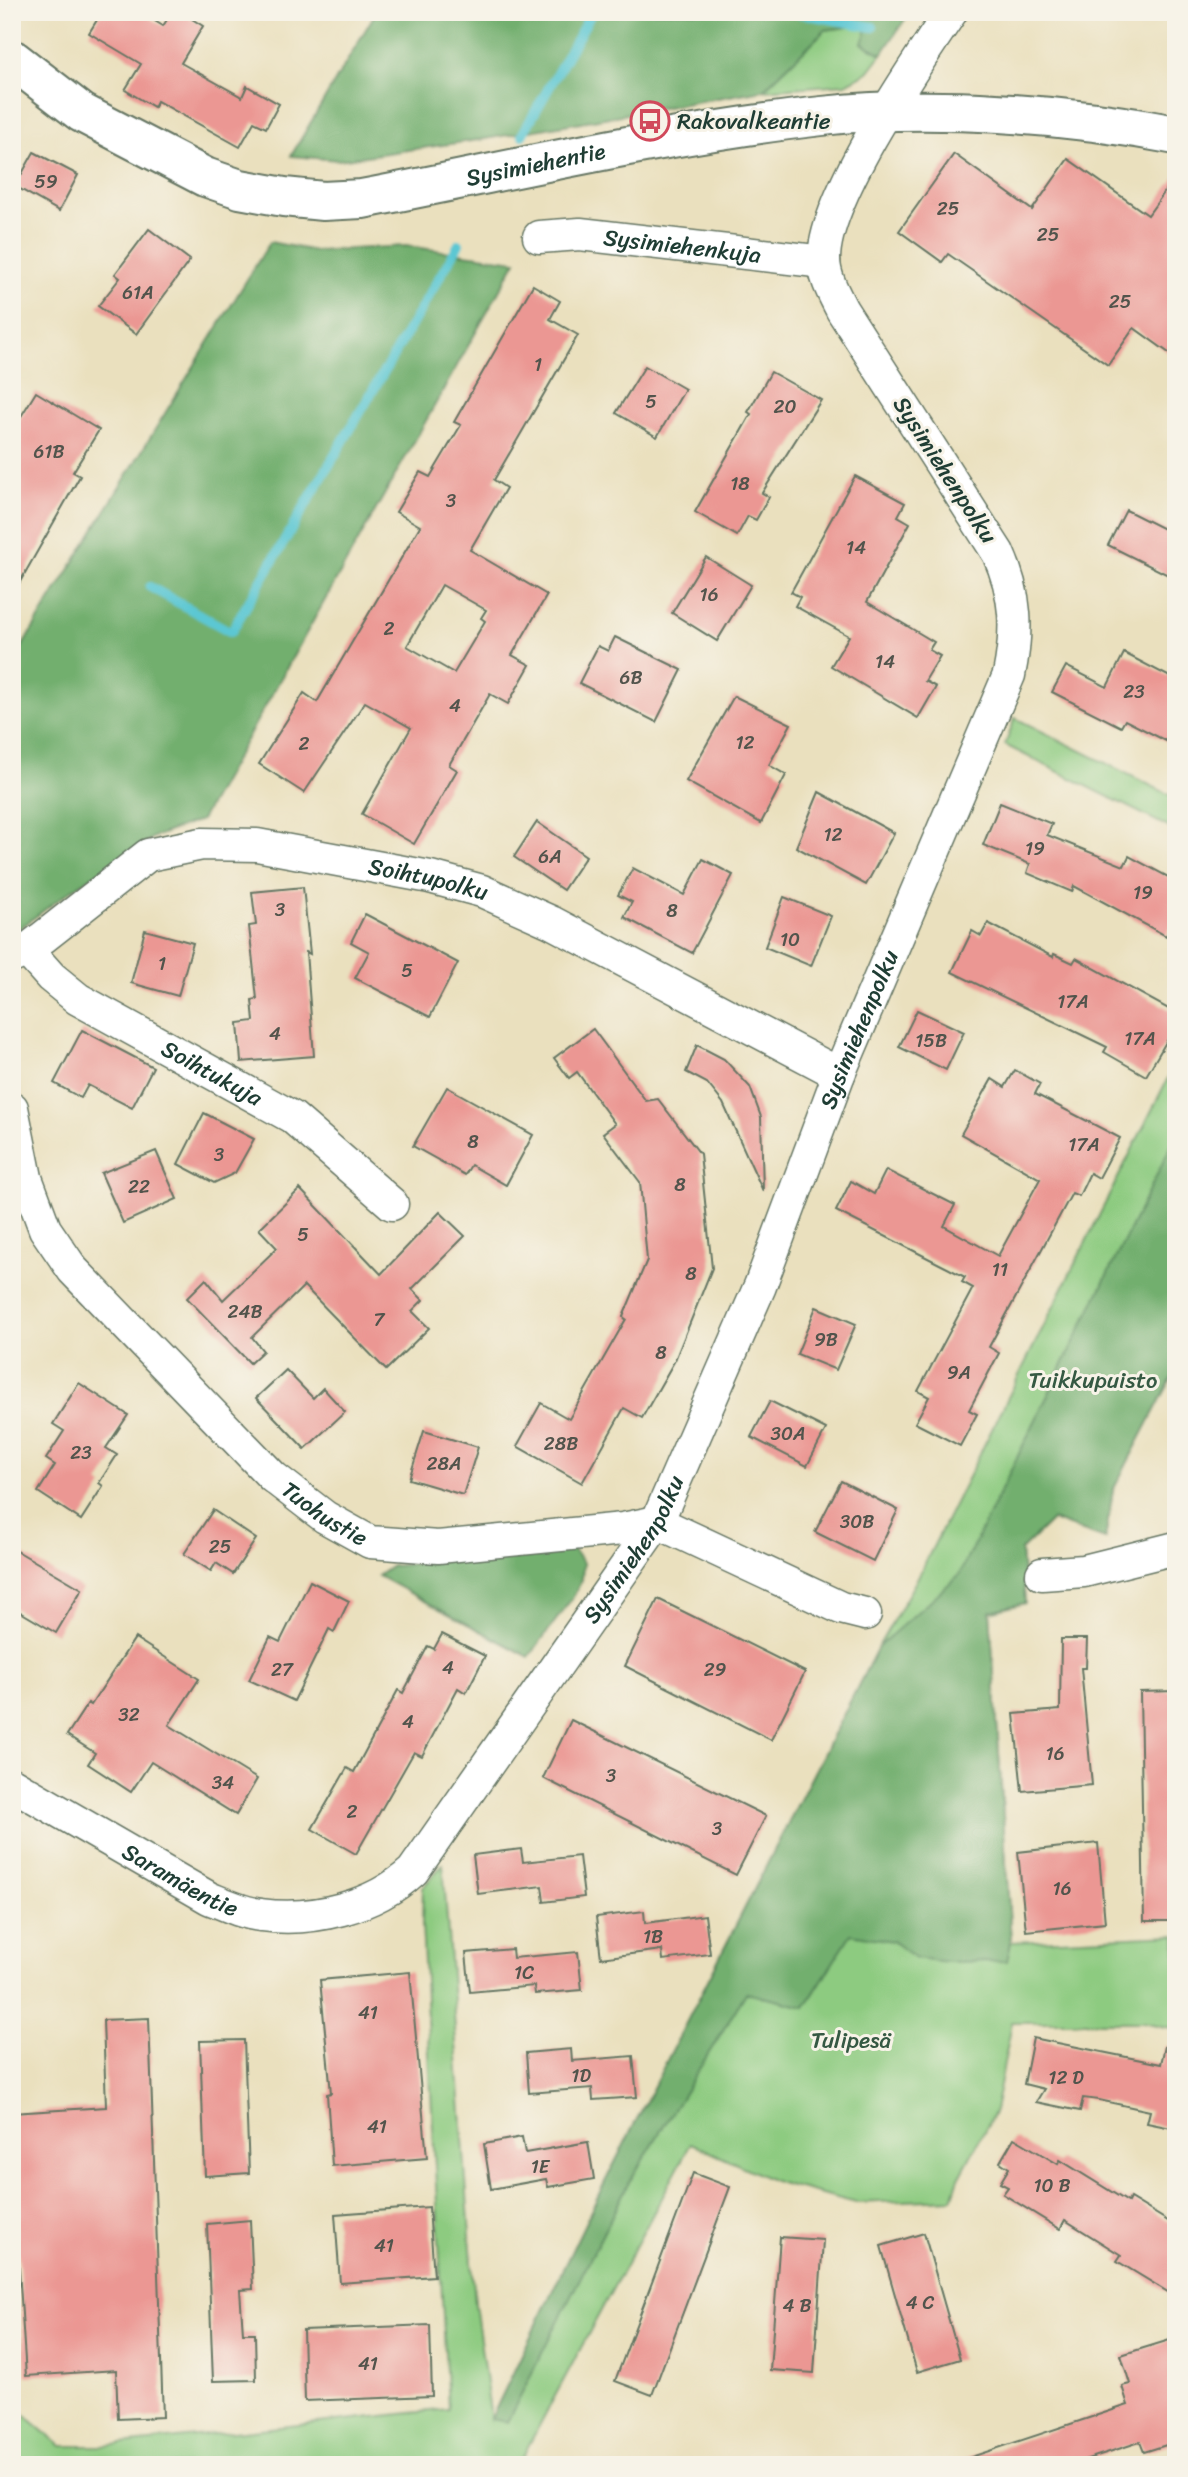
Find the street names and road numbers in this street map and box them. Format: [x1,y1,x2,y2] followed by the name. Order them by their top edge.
[462,130,609,198] street label: Sysimiehentie
[601,216,764,275] street label: Sysimiehenkuja
[882,388,1008,552] street label: Sysimiehenpolku
[365,845,493,912] street label: Soihtupolku
[807,943,910,1115] street label: Sysimiehenpolku
[154,1028,271,1118] street label: Soihtukuja
[571,1468,696,1632] street label: Sysimiehenpolku
[272,1470,376,1558] street label: Tuohustie
[114,1831,245,1929] street label: Saramäentie

